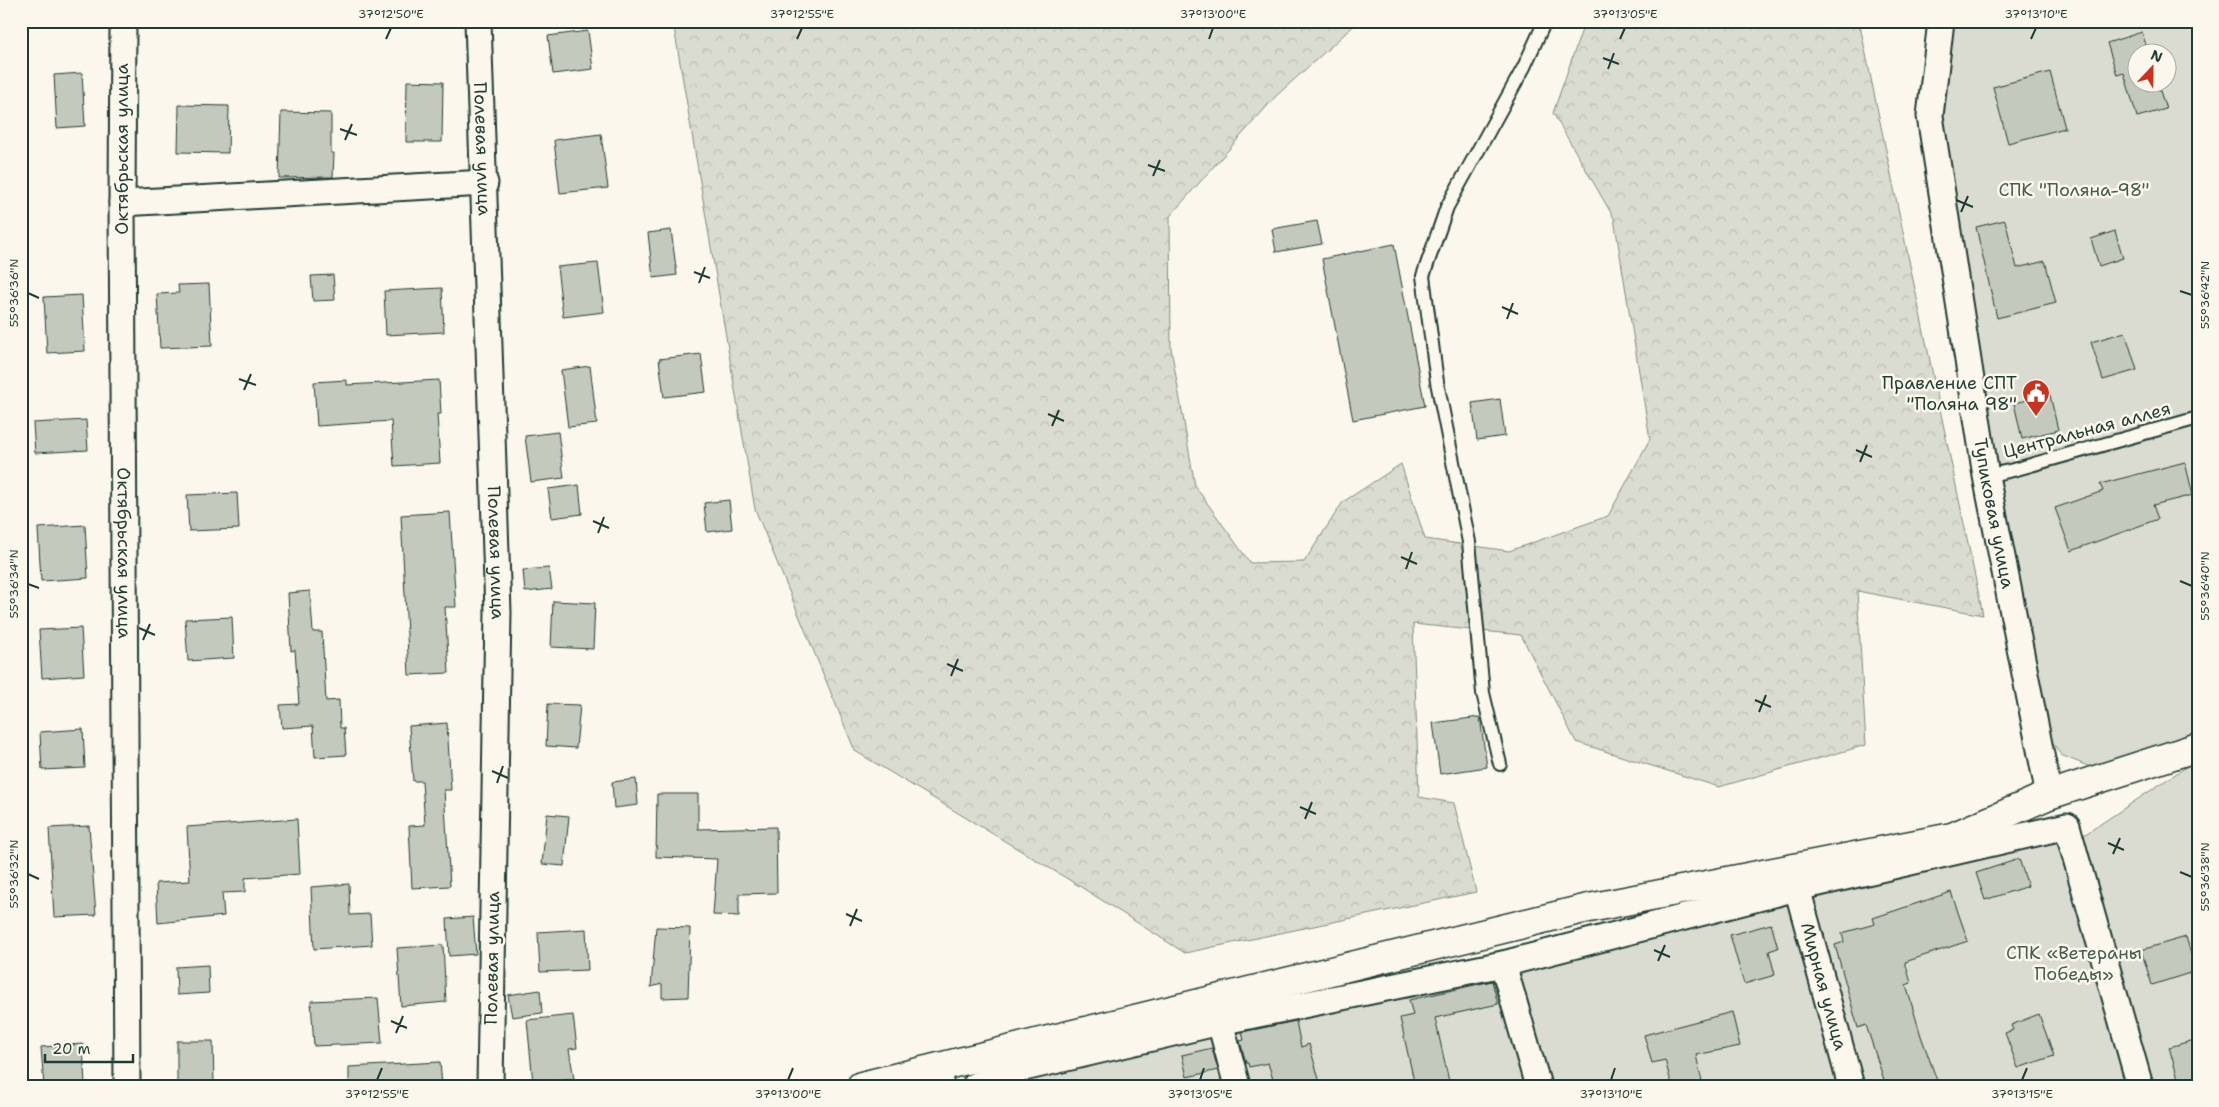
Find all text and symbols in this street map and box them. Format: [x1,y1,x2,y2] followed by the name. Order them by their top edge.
[358,6,424,22] text: 37°12'50"E
[770,6,834,22] text: 37°12'55"E
[1180,6,1246,22] text: 37°13'00"E
[1592,6,1658,22] text: 37°13'05"E
[2004,6,2068,22] text: 37°13'10"E
[2126,42,2176,92] north arrow
[2148,46,2165,66] text: N
[110,63,134,235] street label: Октябрьская улица
[468,82,497,216] street label: Полевая улица
[1998,178,2150,202] park label: СПК "Поляна-98"
[6,259,22,327] text: 55°36'36"N
[2197,261,2213,329] text: 55°36'42"N
[1882,371,2017,416] place label: Правление СПТ "Поляна 98"
[2021,378,2051,417] public building icon: Правление СПТ "Поляна 98"
[2001,396,2173,464] street label: Центральная аллея
[1968,436,2020,591] street label: Тупиковая улица
[111,467,136,639] street label: Октябрьская улица
[482,485,510,620] street label: Полевая улица
[6,549,22,619] text: 55°36'34"N
[2197,551,2213,621] text: 55°36'40"N
[6,840,22,908] text: 55°36'32"N
[2197,842,2213,912] text: 55°36'38"N
[479,891,505,1025] street label: Полевая улица
[1795,920,1853,1053] street label: Мирная улица
[2006,941,2142,986] park label: СПК «Ветераны Победы»
[45,1032,132,1064] scale bar
[52,1039,91,1059] text: 20 m
[345,1086,409,1102] text: 37°12'55"E
[755,1086,821,1102] text: 37°13'00"E
[1167,1086,1233,1102] text: 37°13'05"E
[1579,1086,1643,1102] text: 37°13'10"E
[1991,1086,2053,1102] text: 37°13'15"E

